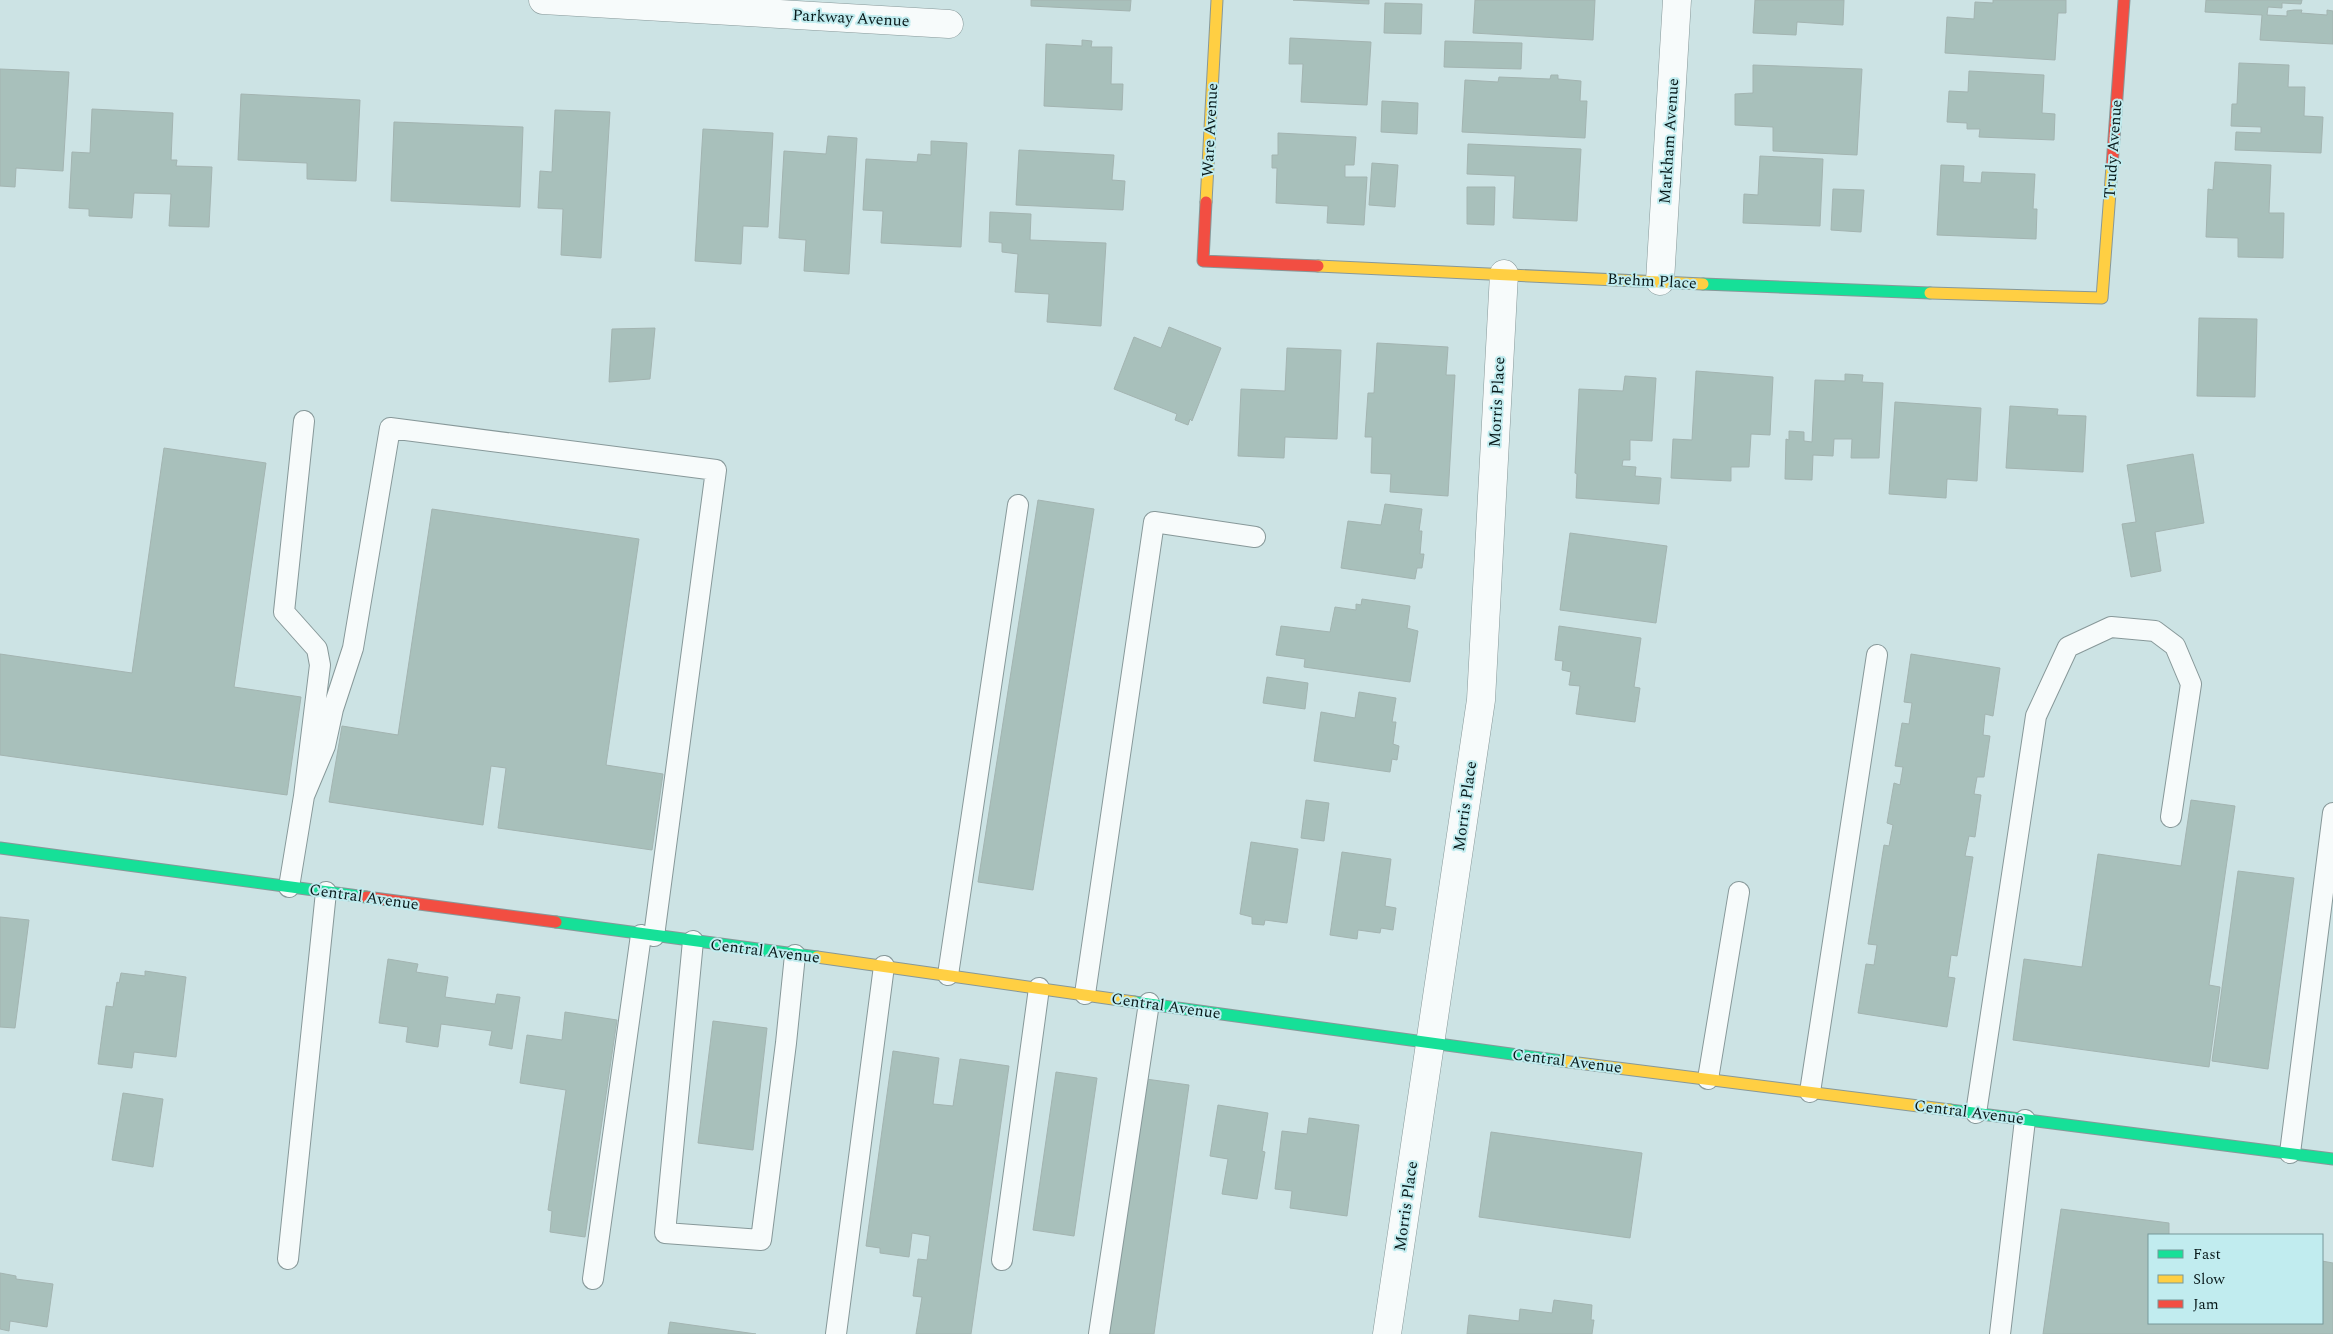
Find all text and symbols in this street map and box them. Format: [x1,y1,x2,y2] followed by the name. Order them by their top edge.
[792,3,910,33] street label: Parkway Avenue
[1653,77,1685,205] street label: Markham Avenue
[1196,82,1224,178] street label: Ware Avenue
[2098,99,2128,199] street label: Trudy Avenue
[1607,267,1697,295] street label: Brehm Place
[1483,356,1511,448] street label: Morris Place
[1447,759,1483,853] street label: Morris Place
[308,877,420,917] street label: Central Avenue
[709,932,821,970] street label: Central Avenue
[1110,986,1222,1026] street label: Central Avenue
[1511,1042,1623,1080] street label: Central Avenue
[1913,1093,2025,1131] street label: Central Avenue
[1388,1159,1424,1253] street label: Morris Place
[2148,1234,2323,1324] legend
[2193,1243,2221,1266] text: Fast
[2193,1268,2225,1291] text: Slow
[2193,1293,2219,1316] text: Jam

